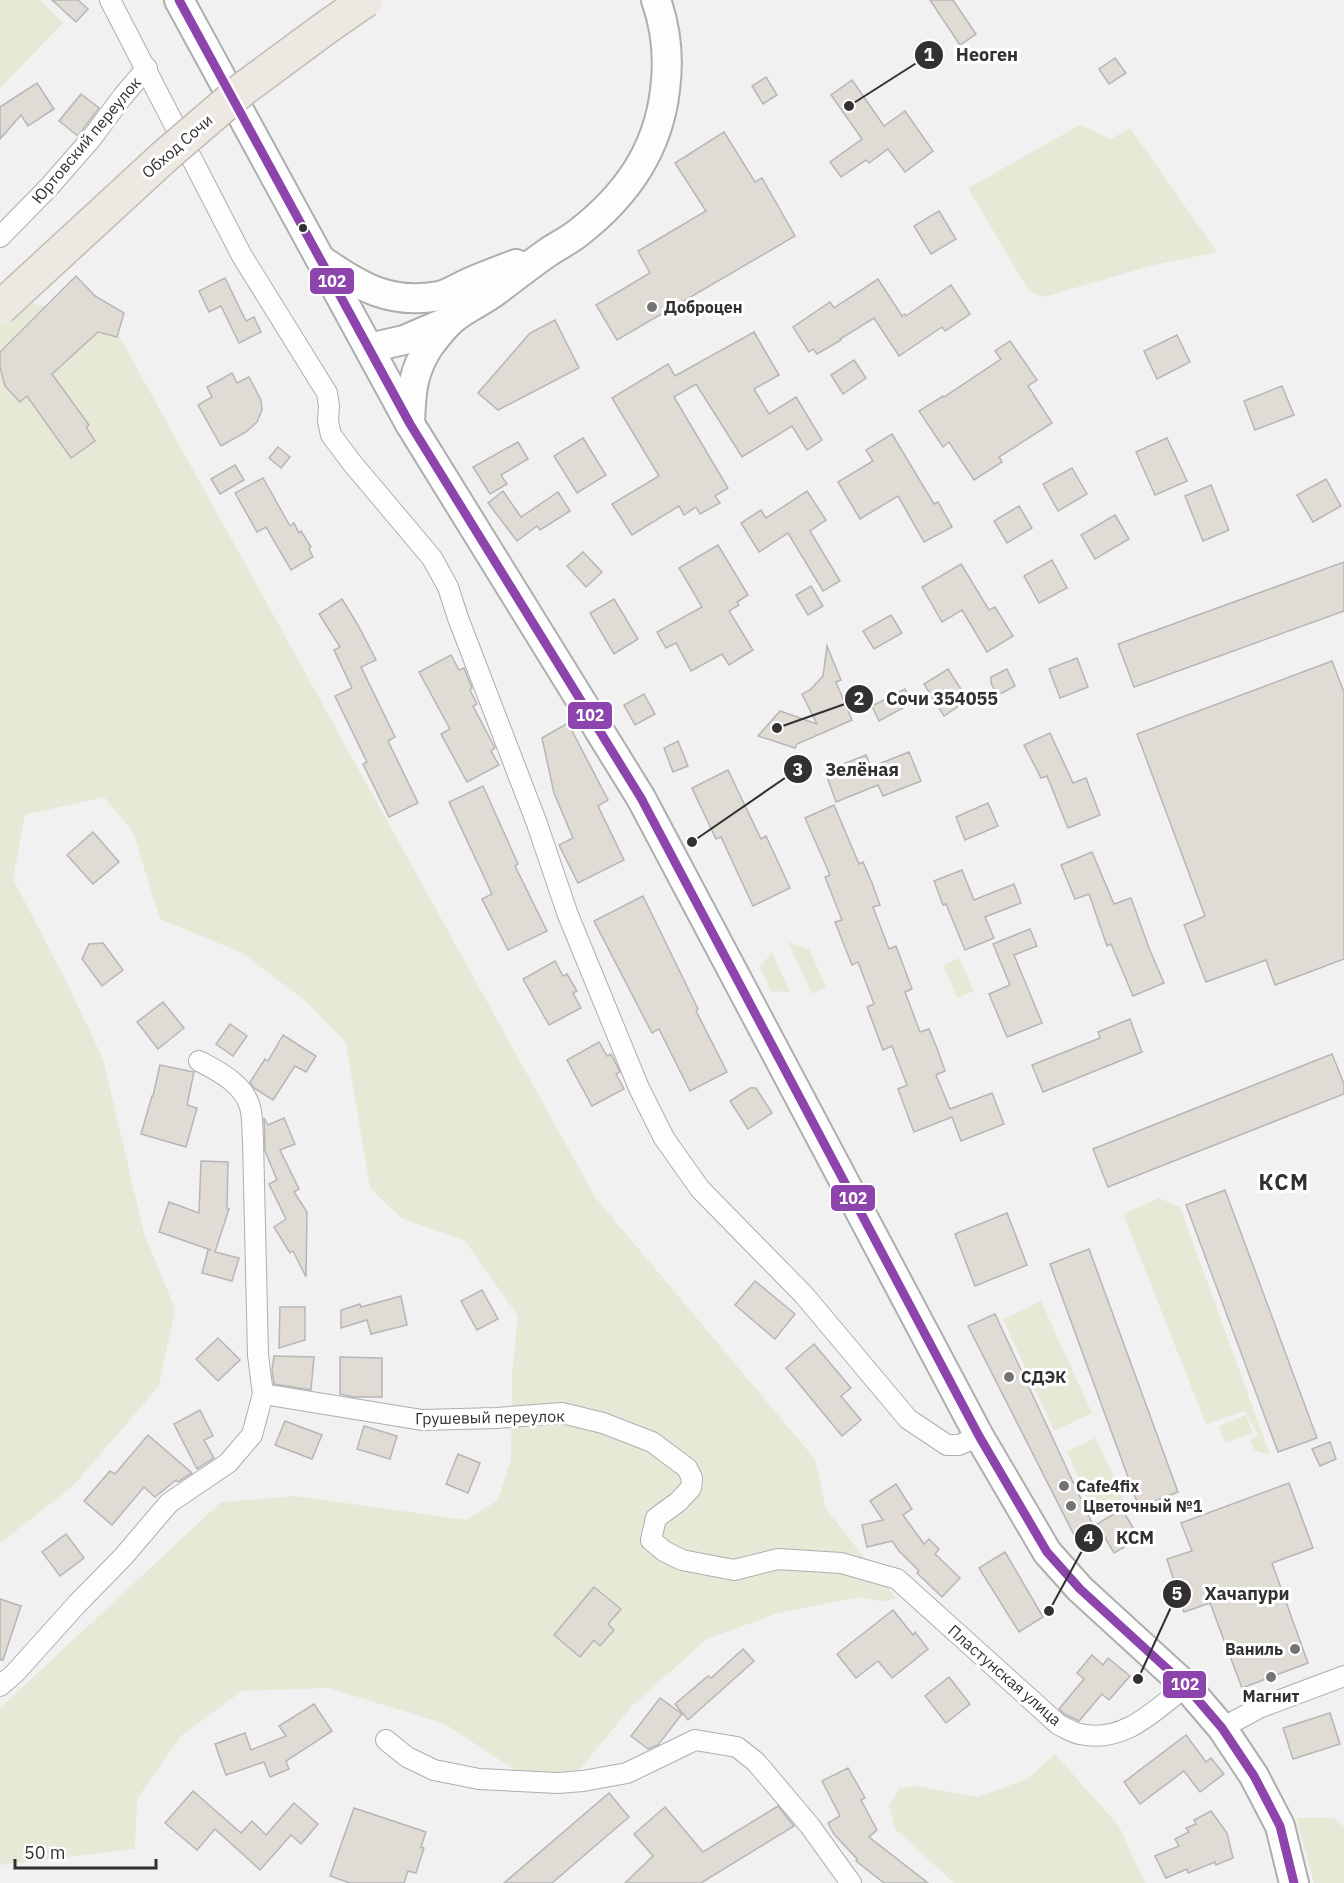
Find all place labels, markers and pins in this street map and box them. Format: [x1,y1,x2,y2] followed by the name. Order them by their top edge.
[914,37,1031,73] callout: Неоген
[297,222,309,234] unlabelled marker
[664,297,743,317] place label: Доброцен
[645,300,659,314] marker: Доброцен
[844,681,1010,717] callout: Сочи 354055
[783,751,911,787] callout: Зелёная
[1021,1367,1066,1387] place label: СДЭК
[1002,1370,1016,1384] marker: СДЭК
[1076,1476,1139,1496] place label: Cafe4fix
[1057,1479,1071,1493] marker: Cafe4fix
[1083,1496,1203,1516] place label: Цветочный №1
[1064,1499,1078,1513] marker: Цветочный №1
[1074,1520,1166,1556] callout: КСМ
[1162,1576,1301,1612] callout: Хачапури
[1225,1639,1283,1659] place label: Ваниль
[1288,1642,1302,1656] marker: Ваниль
[1264,1670,1278,1684] marker: Магнит
[1243,1686,1300,1706] place label: Магнит

